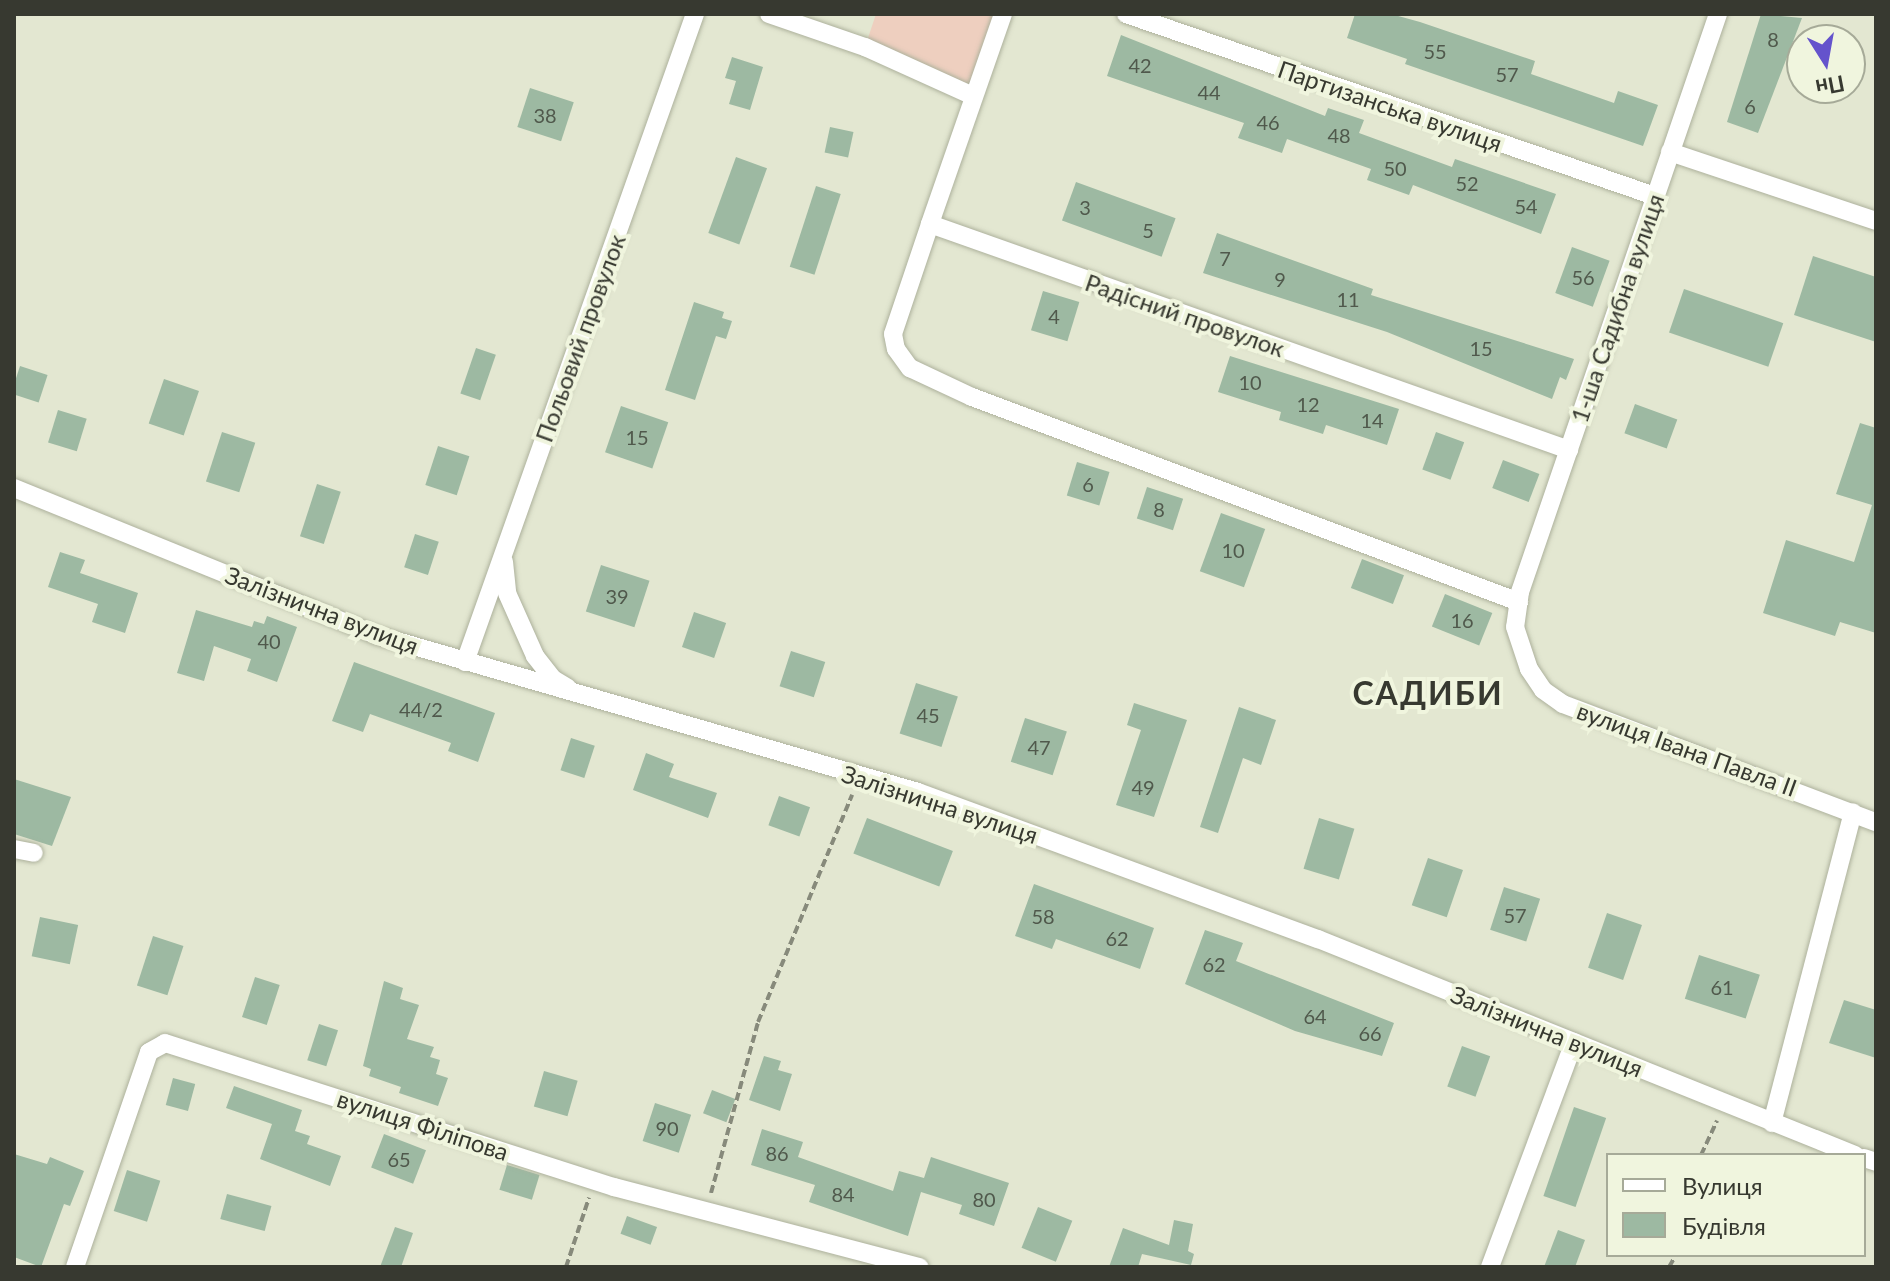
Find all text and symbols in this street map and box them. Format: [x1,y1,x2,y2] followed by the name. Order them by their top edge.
[1786,24,1866,104] north arrow
[1767,27,1779,51] house number: 8
[1423,39,1447,63] house number: 55
[1128,53,1152,77] house number: 42
[1274,54,1506,158] street label: Партизанська вулиця
[1495,62,1519,86] house number: 57
[1814,70,1847,102] text: Пн
[1197,80,1221,104] house number: 44
[1744,94,1756,118] house number: 6
[533,103,557,127] house number: 38
[1256,110,1280,134] house number: 46
[1327,123,1351,147] house number: 48
[1383,156,1407,180] house number: 50
[1455,171,1479,195] house number: 52
[1564,190,1670,426] street label: 1-ша Садибна вулиця
[1514,194,1538,218] house number: 54
[1079,195,1091,219] house number: 3
[1142,218,1154,242] house number: 5
[529,230,631,446] street label: Польовий провулок
[1219,246,1231,270] house number: 7
[1571,265,1595,289] house number: 56
[1082,267,1288,363] street label: Радісний провулок
[1274,267,1286,291] house number: 9
[1336,287,1360,311] house number: 11
[1048,304,1060,328] house number: 4
[1469,336,1493,360] house number: 15
[1238,370,1262,394] house number: 10
[1296,392,1320,416] house number: 12
[1360,408,1384,432] house number: 14
[625,425,649,449] house number: 15
[1082,472,1094,496] house number: 6
[1153,497,1165,521] house number: 8
[1221,538,1245,562] house number: 10
[221,560,423,660] street label: Залізнична вулиця
[605,584,629,608] house number: 39
[1450,608,1474,632] house number: 16
[257,629,281,653] house number: 40
[1352,674,1504,712] district label: САДИБИ
[1573,696,1801,802] street label: вулиця Івана Павла II
[399,697,443,721] house number: 44/2
[916,703,940,727] house number: 45
[1027,735,1051,759] house number: 47
[838,759,1042,849] street label: Залізнична вулиця
[1131,775,1155,799] house number: 49
[1503,903,1527,927] house number: 57
[1031,904,1055,928] house number: 58
[1105,926,1129,950] house number: 62
[1202,952,1226,976] house number: 62
[1710,975,1734,999] house number: 61
[1447,979,1647,1083] street label: Залізнична вулиця
[1303,1004,1327,1028] house number: 64
[1358,1021,1382,1045] house number: 66
[334,1084,512,1166] street label: вулиця Філіпова
[655,1116,679,1140] house number: 90
[765,1141,789,1165] house number: 86
[387,1147,411,1171] house number: 65
[1606,1153,1866,1257] legend
[1682,1171,1763,1200] text: Вулиця
[831,1182,855,1206] house number: 84
[972,1187,996,1211] house number: 80
[1682,1211,1766,1240] text: Будівля

